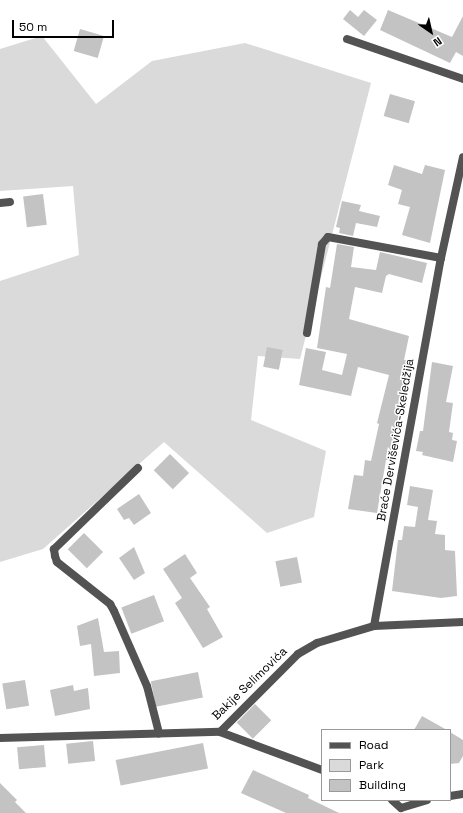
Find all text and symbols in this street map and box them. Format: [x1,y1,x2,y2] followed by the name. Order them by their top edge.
[14,12,116,38] scale bar
[411,12,451,52] north arrow
[19,19,47,35] text: 50 m
[431,34,445,50] text: N
[375,358,417,522] street label: Braće Derviševića-Skeledžija
[210,645,290,723] street label: Bakije Selimovića
[321,729,451,801] legend
[359,737,388,753] text: Road
[359,757,384,773] text: Park
[359,777,406,793] text: Building

